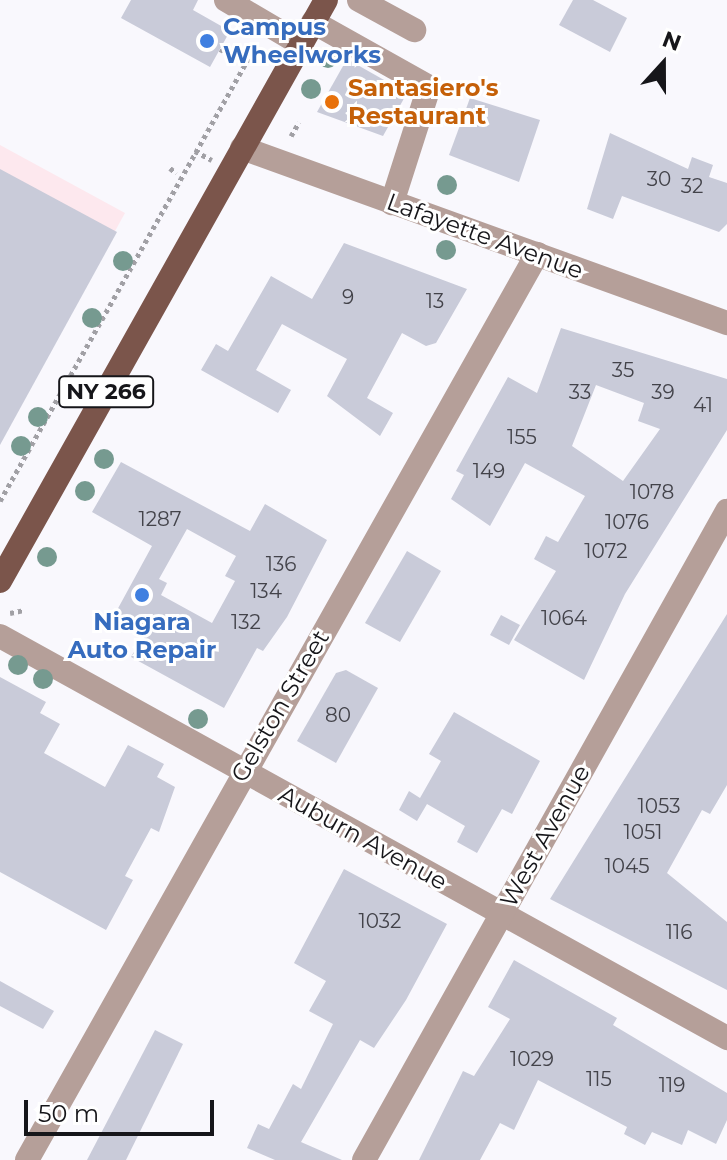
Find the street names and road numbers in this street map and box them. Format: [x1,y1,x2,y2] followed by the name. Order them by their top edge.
[383,187,587,285] street label: Lafayette Avenue
[58,374,154,410] road number: NY 266
[225,625,335,787] street label: Gelston Street
[494,760,596,912] street label: West Avenue
[274,780,452,896] street label: Auburn Avenue

